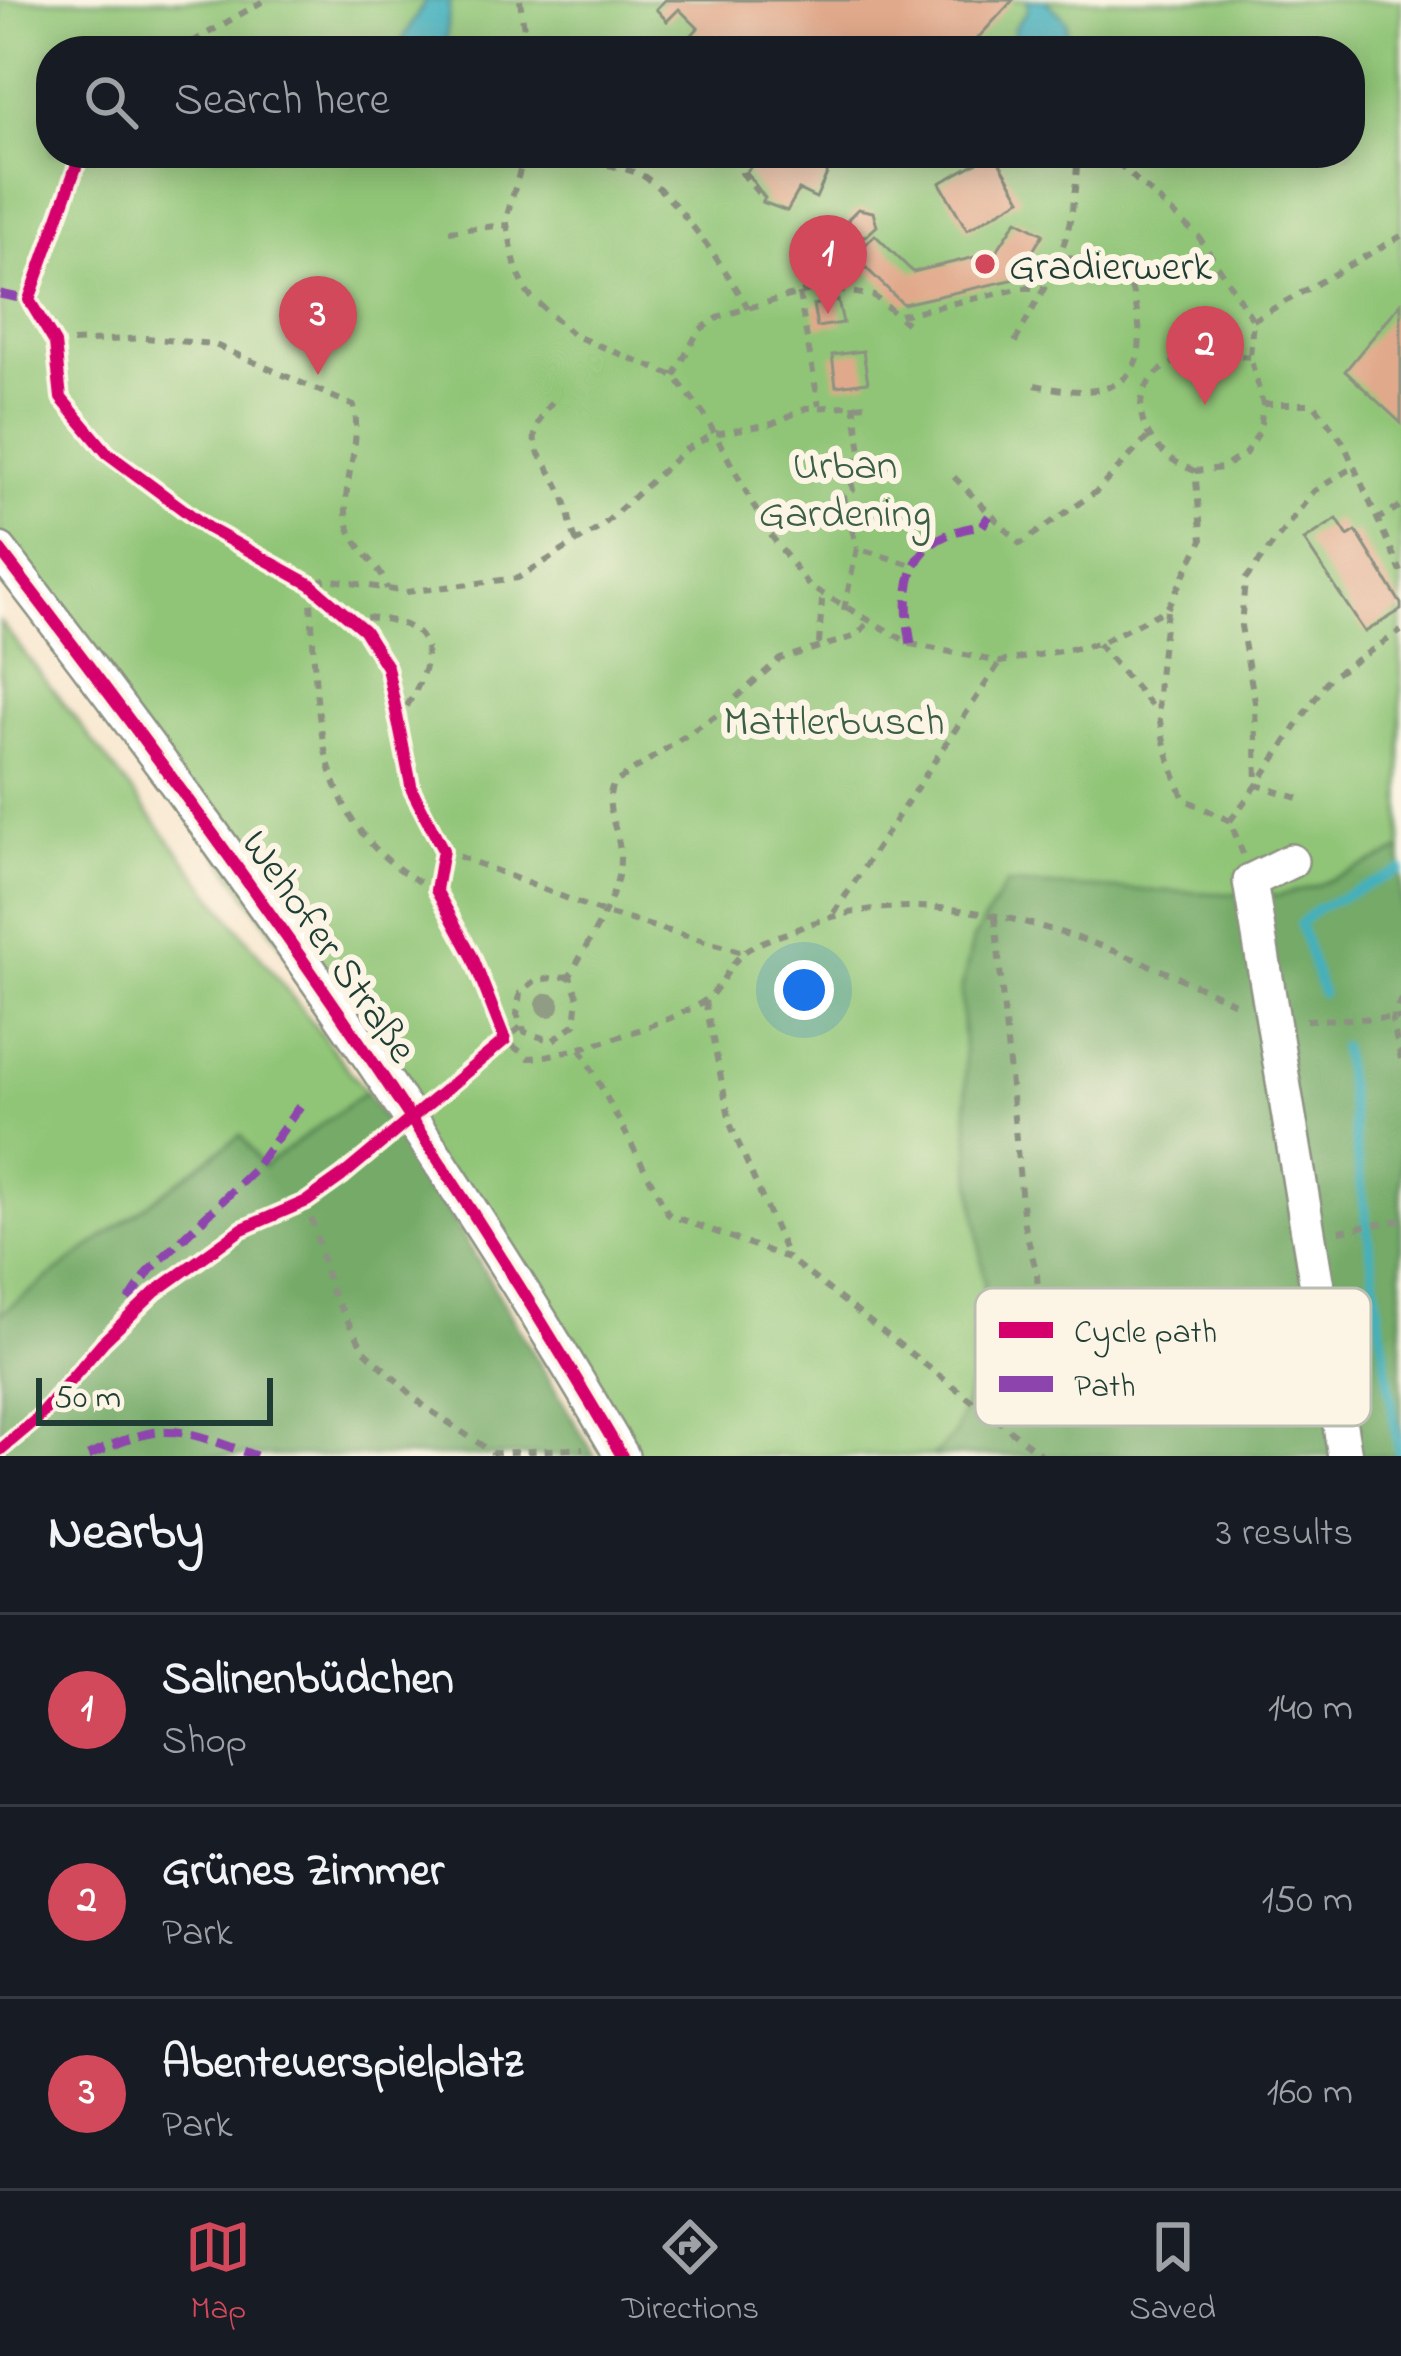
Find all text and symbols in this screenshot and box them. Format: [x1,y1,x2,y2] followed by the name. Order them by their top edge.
[36,36,1365,168] search box
[78,69,144,135] icon: search
[174,69,390,135] text: Search here
[789,215,867,314] pin: 1
[1009,238,1212,299] place label: Gradierwerk
[972,251,998,277] marker: Gradierwerk
[279,276,357,375] pin: 3
[1166,306,1244,405] pin: 2
[759,437,931,546] park label: Urban Gardening
[723,693,945,754] park label: Mattlerbusch
[224,818,431,1077] street label: Wehofer Straße
[774,960,834,1020] your location
[975,1288,1371,1426] legend
[1074,1310,1217,1358] text: Cycle path
[1074,1364,1136,1412] text: Path
[36,1372,273,1425] scale bar
[54,1375,121,1423] text: 50 m
[48,1497,204,1572] text: Nearby
[1216,1506,1353,1563] text: 3 results
[162,1648,454,1714] text: Salinenbüdchen
[81,1681,93,1738] text: 1
[1268,1681,1353,1738] text: 140 m
[162,1714,247,1771] text: Shop
[162,1840,444,1906] text: Grünes Zimmer
[77,1873,97,1930] text: 2
[1261,1873,1353,1930] text: 150 m
[162,1906,232,1963] text: Park
[162,2032,523,2098] text: Abenteuerspielplatz
[79,2065,95,2122] text: 3
[1267,2065,1353,2122] text: 160 m
[162,2098,232,2155] text: Park
[185,2214,251,2334] tab: Map
[622,2214,759,2334] tab: Directions
[1130,2214,1216,2334] tab: Saved

